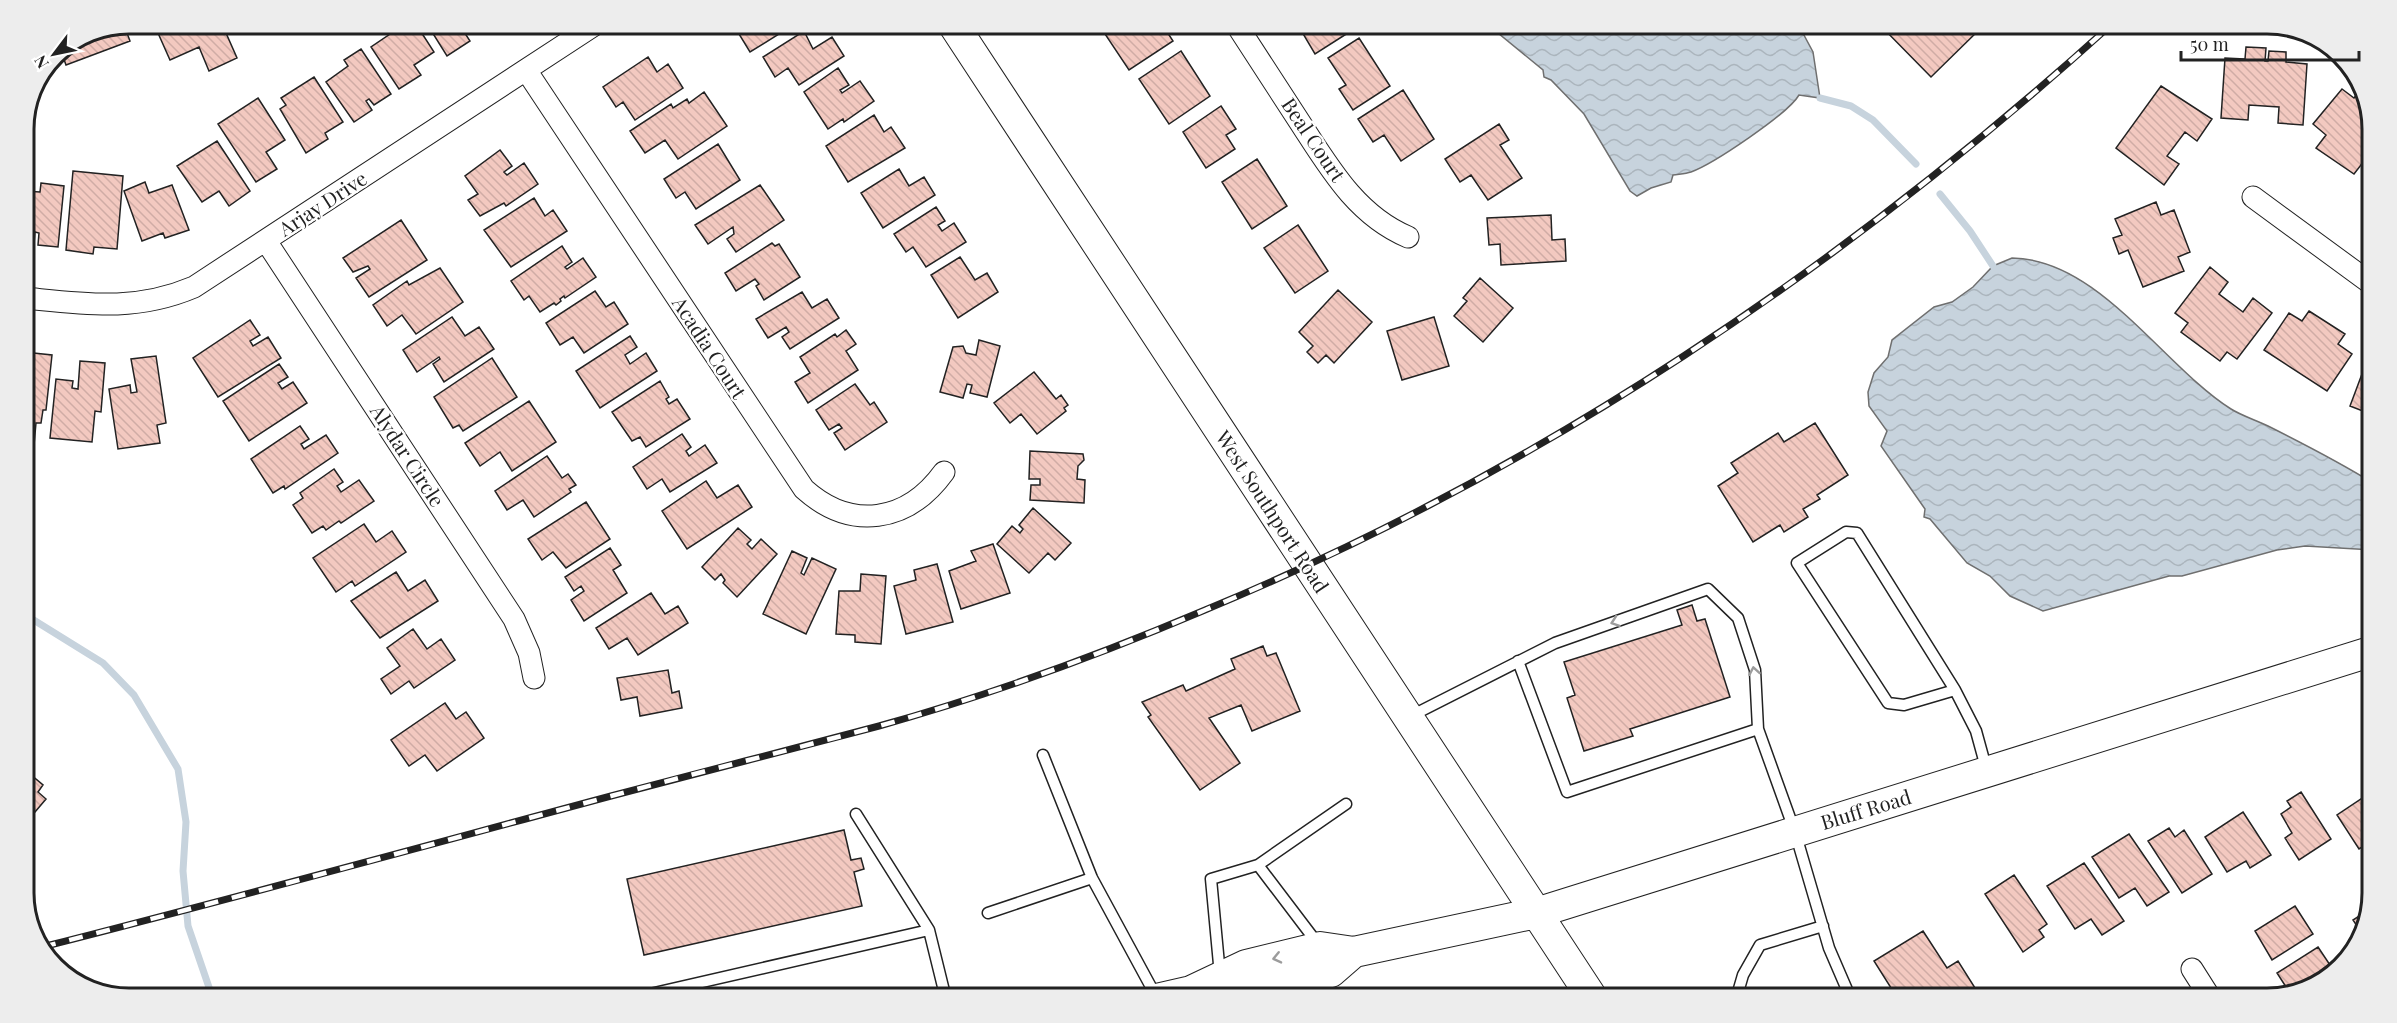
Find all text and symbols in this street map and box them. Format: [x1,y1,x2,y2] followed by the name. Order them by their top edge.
[24,24,84,84] north arrow
[2181,24,2360,62] scale bar
[2190,32,2229,56] text: 50 m
[29,51,53,73] text: N
[1276,92,1353,187] street label: Beal Court
[272,164,372,242] street label: Arjay Drive
[667,290,754,404] street label: Acadia Court
[365,398,451,511] street label: Alydar Circle
[1210,424,1336,598] street label: West Southport Road
[1611,614,1621,627] one-way arrow
[1748,666,1760,676] one-way arrow
[1817,782,1914,835] street label: Bluff Road
[1272,950,1282,963] one-way arrow

